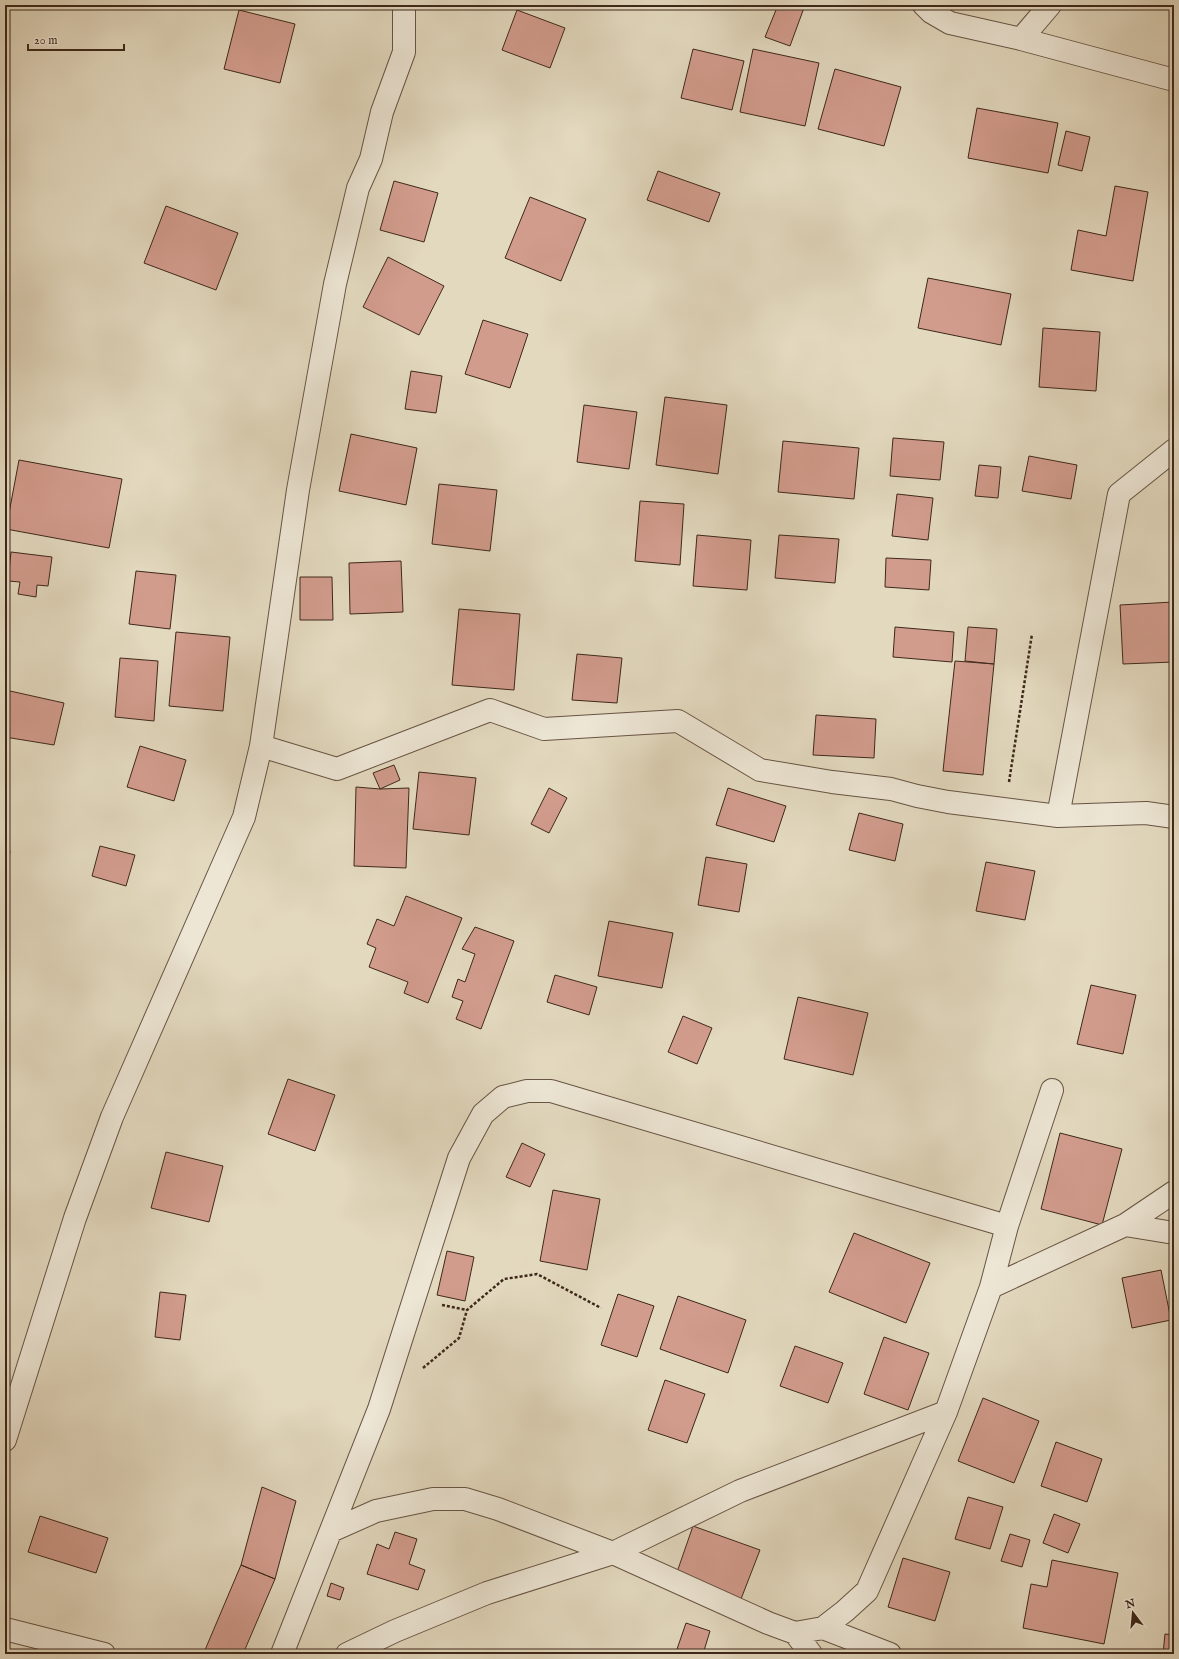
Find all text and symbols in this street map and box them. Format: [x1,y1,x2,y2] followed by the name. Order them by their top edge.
[28,26,124,52] scale bar
[34,33,57,48] text: 20 m
[1113,1593,1153,1633] north arrow
[1123,1596,1137,1613] text: N

